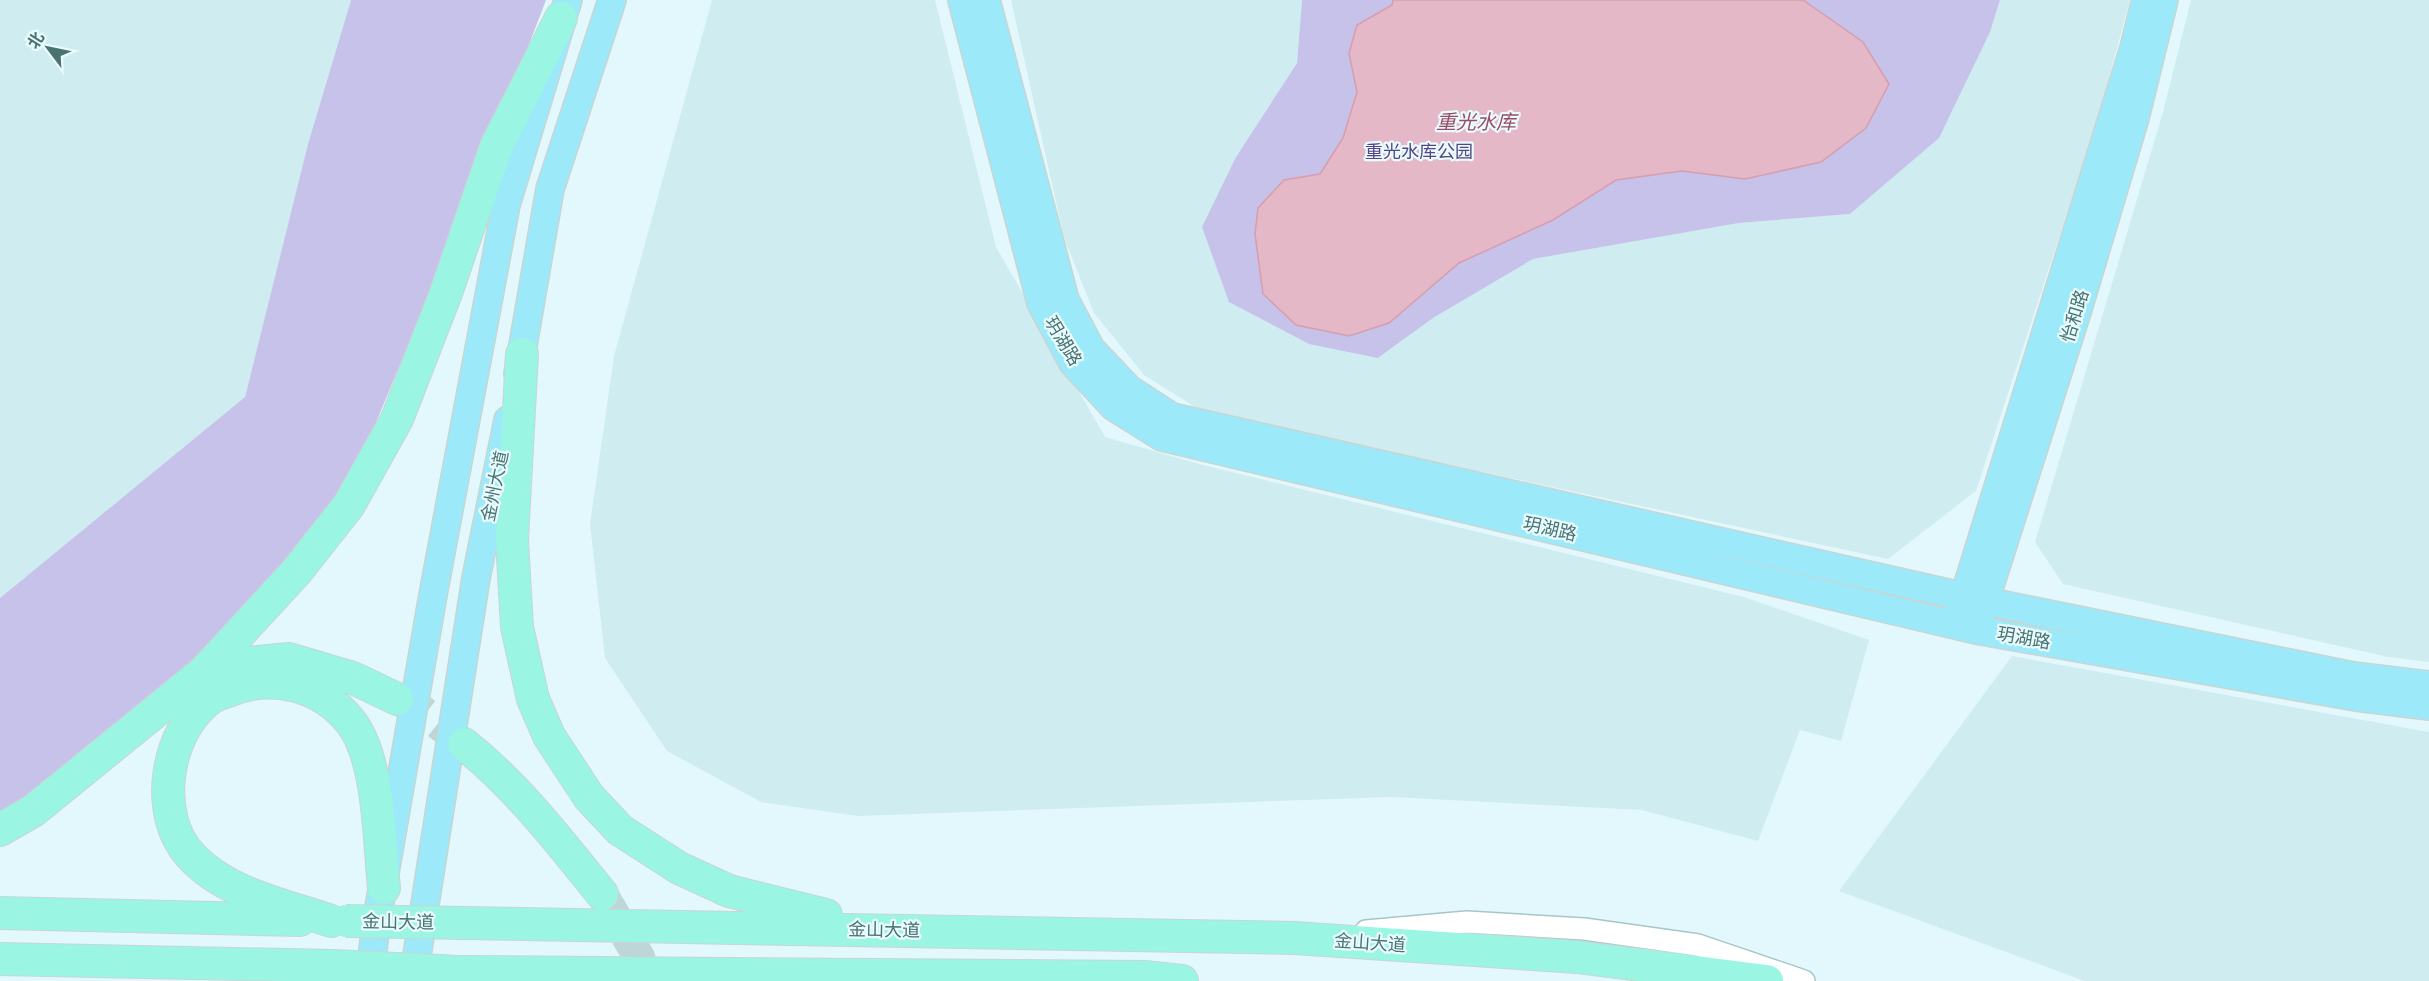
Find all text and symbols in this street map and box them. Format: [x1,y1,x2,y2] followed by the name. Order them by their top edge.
[18,18,78,78] north arrow
[23,28,49,53] text: 北
[1436,110,1519,135] water label: 重光水库
[1365,141,1473,163] park label: 重光水库公园
[2057,287,2093,345] street label: 怡和路
[1040,312,1086,370] street label: 玥湖路
[477,448,513,524] street label: 金州大道
[1521,512,1579,546] street label: 玥湖路
[1996,622,2052,654] street label: 玥湖路
[362,910,434,934] street label: 金山大道
[848,918,920,942] street label: 金山大道
[1333,930,1407,956] street label: 金山大道

